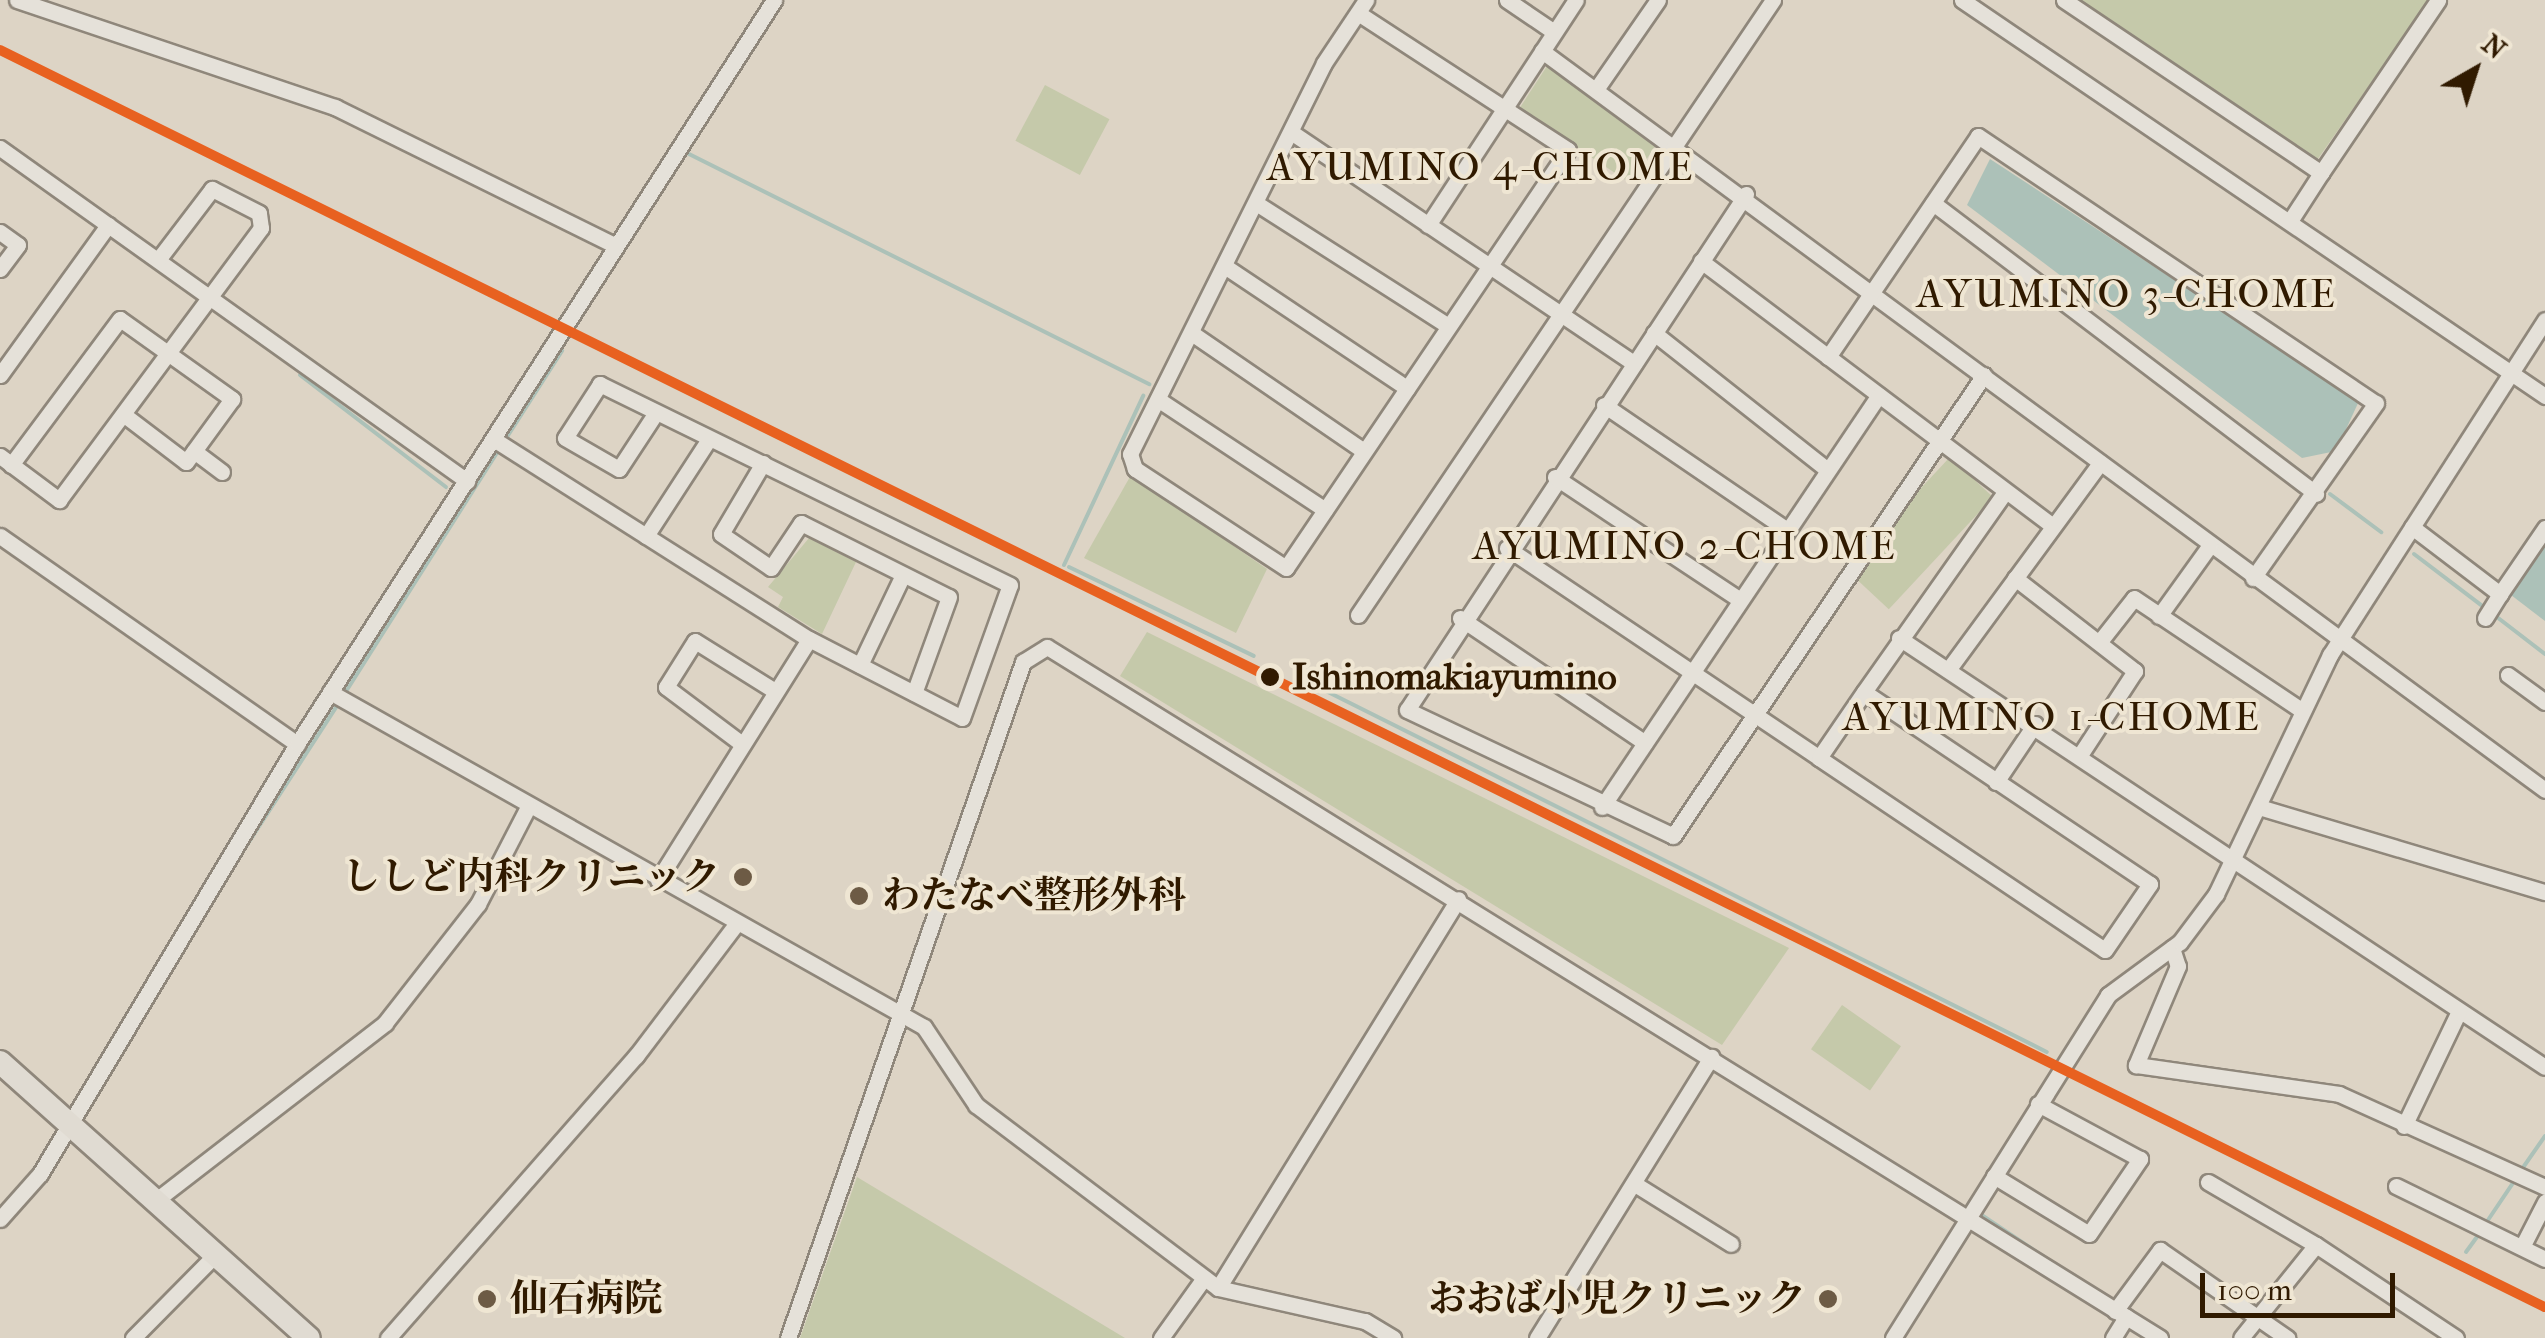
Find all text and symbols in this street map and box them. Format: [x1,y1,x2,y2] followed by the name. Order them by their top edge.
[2425,20,2525,120] north arrow
[2476,27,2513,66] text: N
[1267,143,1695,191] district label: AYUMINO 4-CHOME
[1917,270,2337,318] district label: AYUMINO 3-CHOME
[1473,522,1897,570] district label: AYUMINO 2-CHOME
[1292,654,1617,700] place label: Ishinomakiayumino
[1257,664,1283,690] marker: Ishinomakiayumino
[1843,693,2261,741] district label: AYUMINO 1-CHOME
[340,854,720,900] place label: ししど内科クリニック
[730,864,756,890] marker: ししど内科クリニック
[882,873,1186,919] place label: わたなべ整形外科
[846,883,872,909] marker: わたなべ整形外科
[2205,1253,2400,1315] scale bar
[2217,1273,2292,1308] text: 100 m
[510,1276,662,1322] place label: 仙石病院
[1426,1276,1806,1322] place label: おおば小児クリニック
[474,1286,500,1312] marker: 仙石病院
[1815,1286,1841,1312] marker: おおば小児クリニック

